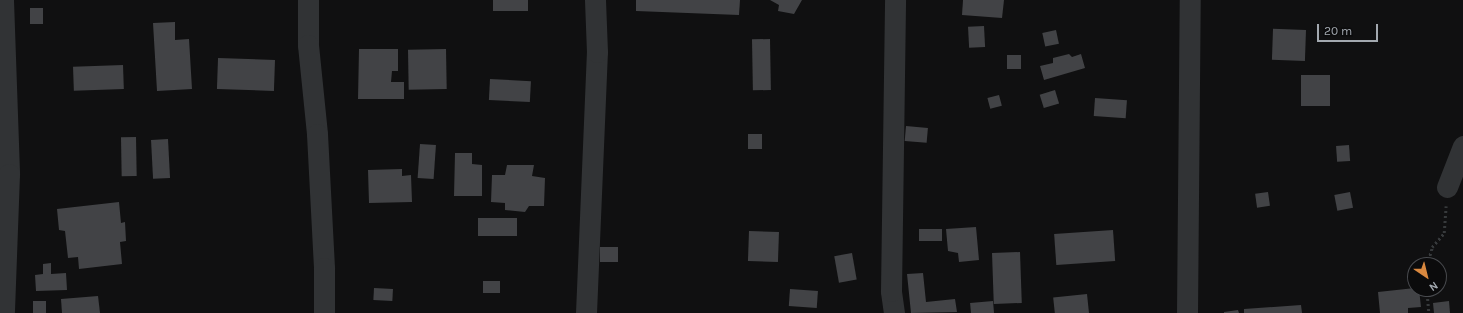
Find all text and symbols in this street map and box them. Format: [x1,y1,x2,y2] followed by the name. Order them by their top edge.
[1319,16,1380,42] scale bar
[1324,24,1352,38] text: 20 m
[1407,257,1447,297] north arrow
[1427,279,1441,294] text: N

